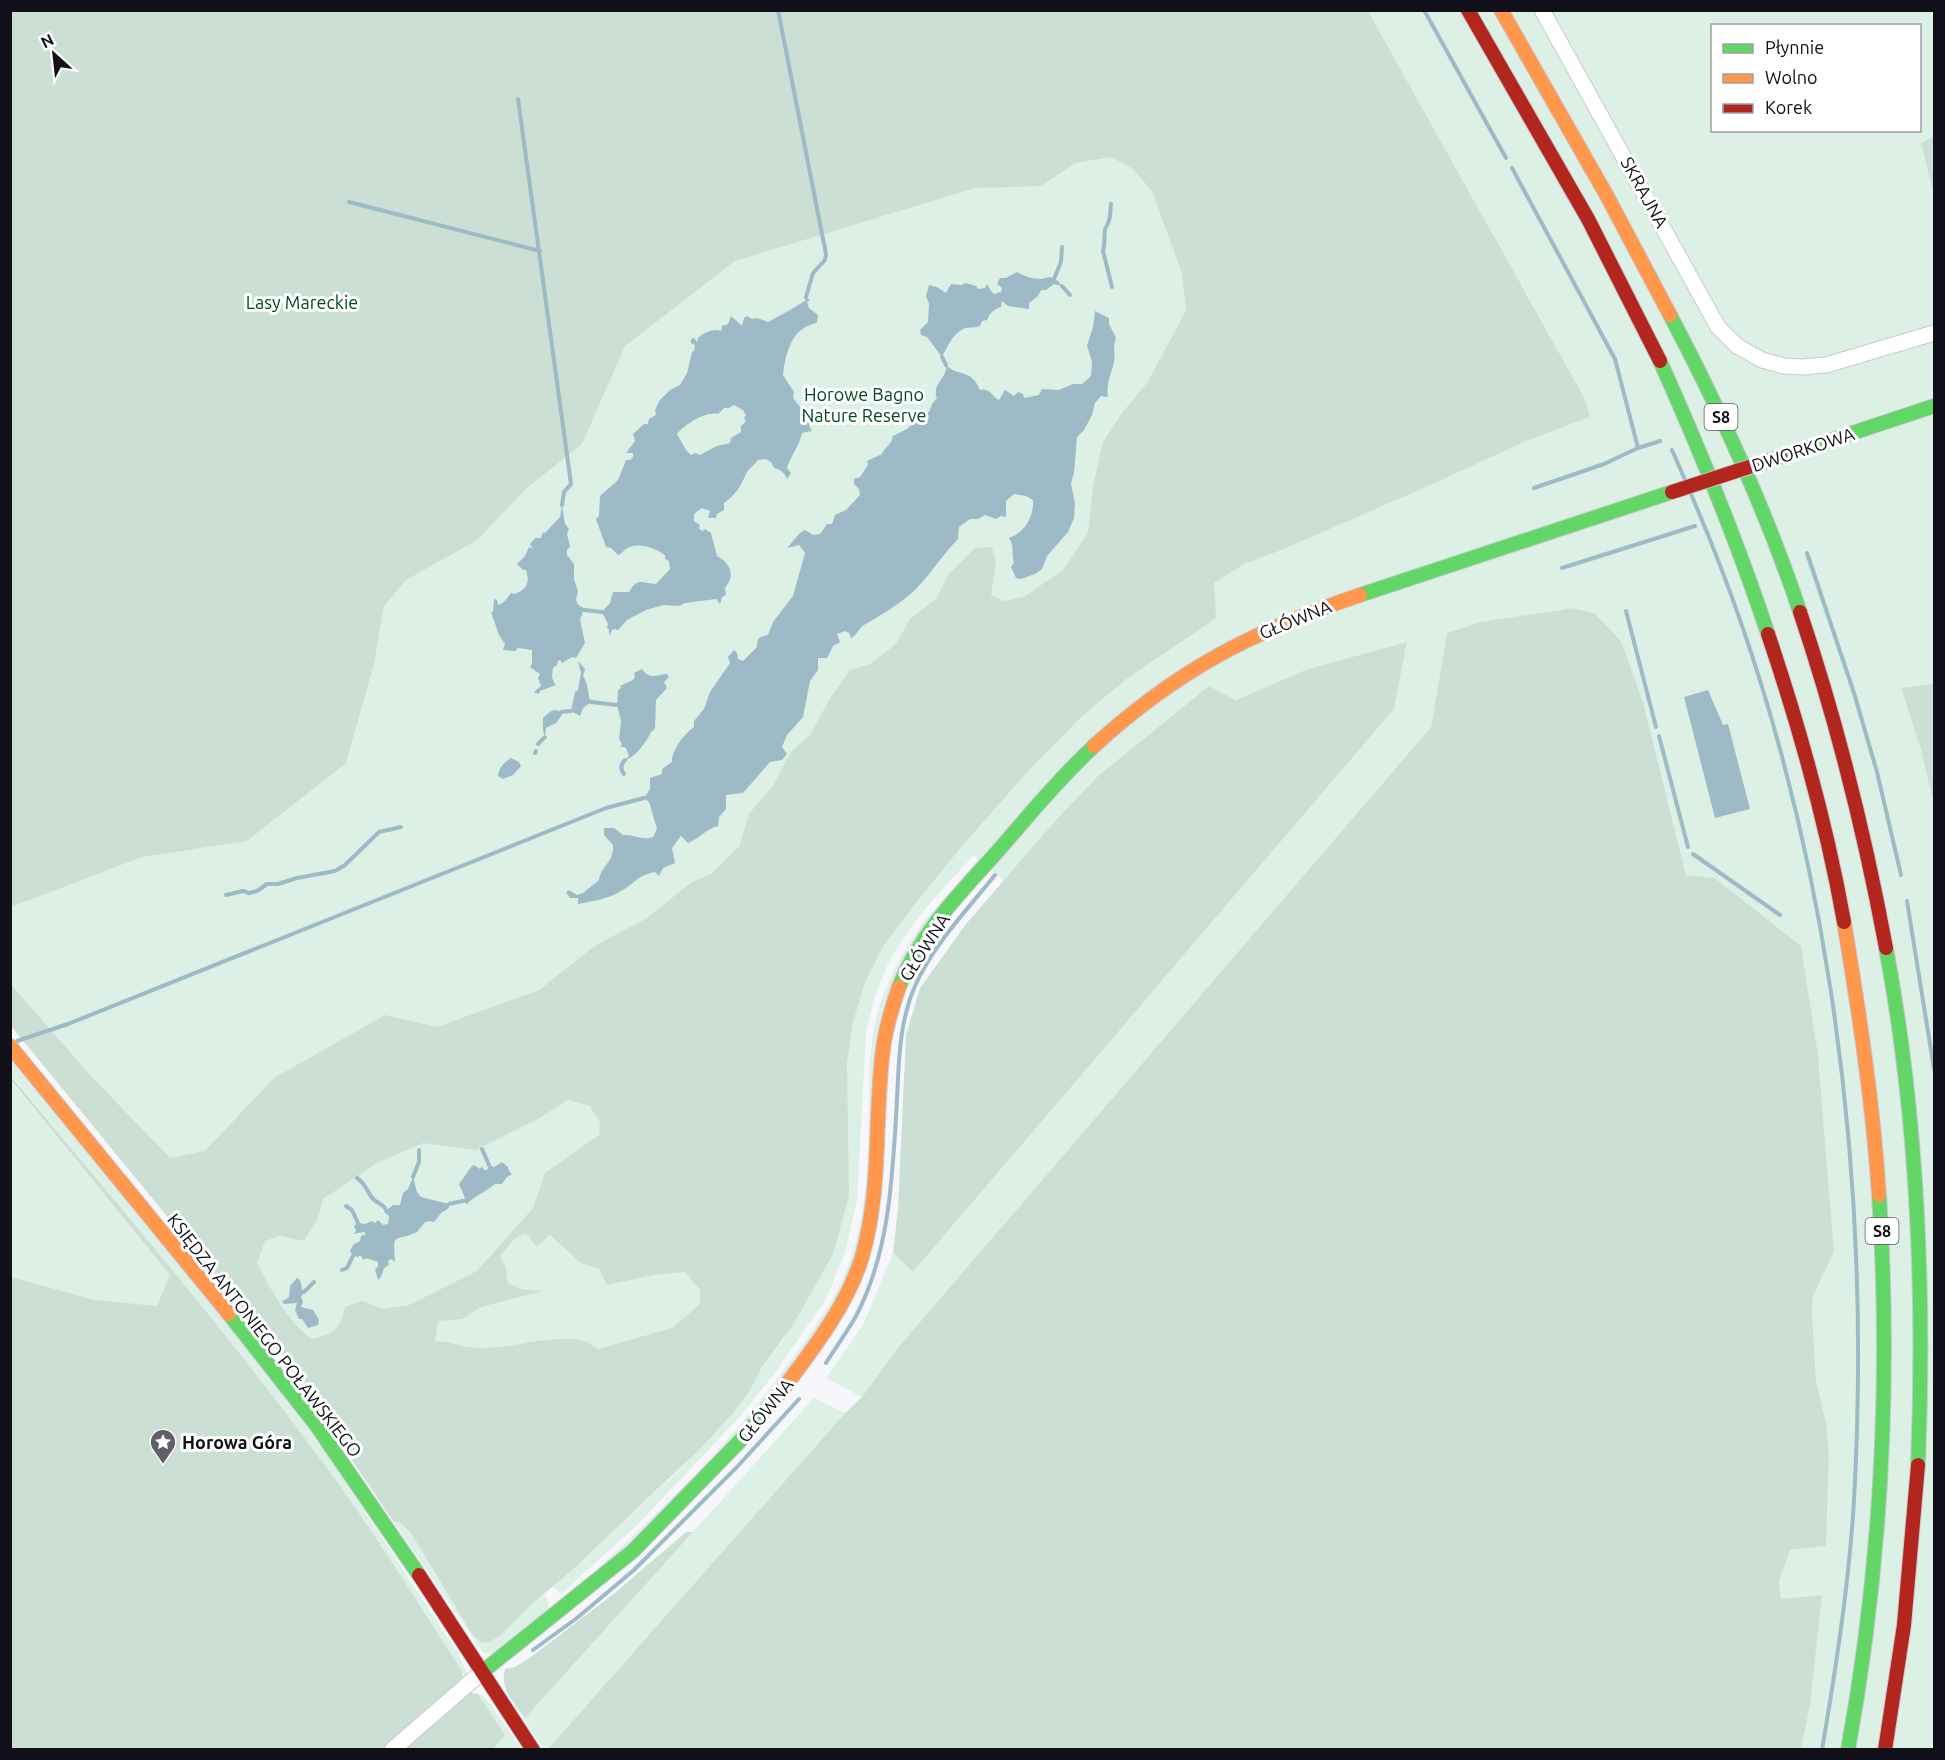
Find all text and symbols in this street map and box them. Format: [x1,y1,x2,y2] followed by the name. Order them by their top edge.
[24,24,84,84] north arrow
[1711,24,1921,132] legend
[38,30,57,51] text: N
[1765,37,1824,57] text: Płynnie
[1765,67,1817,87] text: Wolno
[1765,97,1812,117] text: Korek
[1617,153,1673,231] street label: SKRAJNA
[246,292,358,312] park label: Lasy Mareckie
[801,384,927,425] park label: Horowe Bagno Nature Reserve
[1704,404,1738,430] road number: S8
[1749,423,1857,475] street label: DWORKOWA
[1256,594,1334,642] street label: GŁÓWNA
[894,909,953,984] street label: GŁÓWNA
[164,1209,366,1461] street label: KSIĘDZA ANTONIEGO POŁAWSKIEGO
[1866,1218,1898,1244] road number: S8
[733,1373,797,1446] street label: GŁÓWNA
[148,1427,178,1465] place icon: Horowa Góra
[182,1432,292,1452] place label: Horowa Góra

